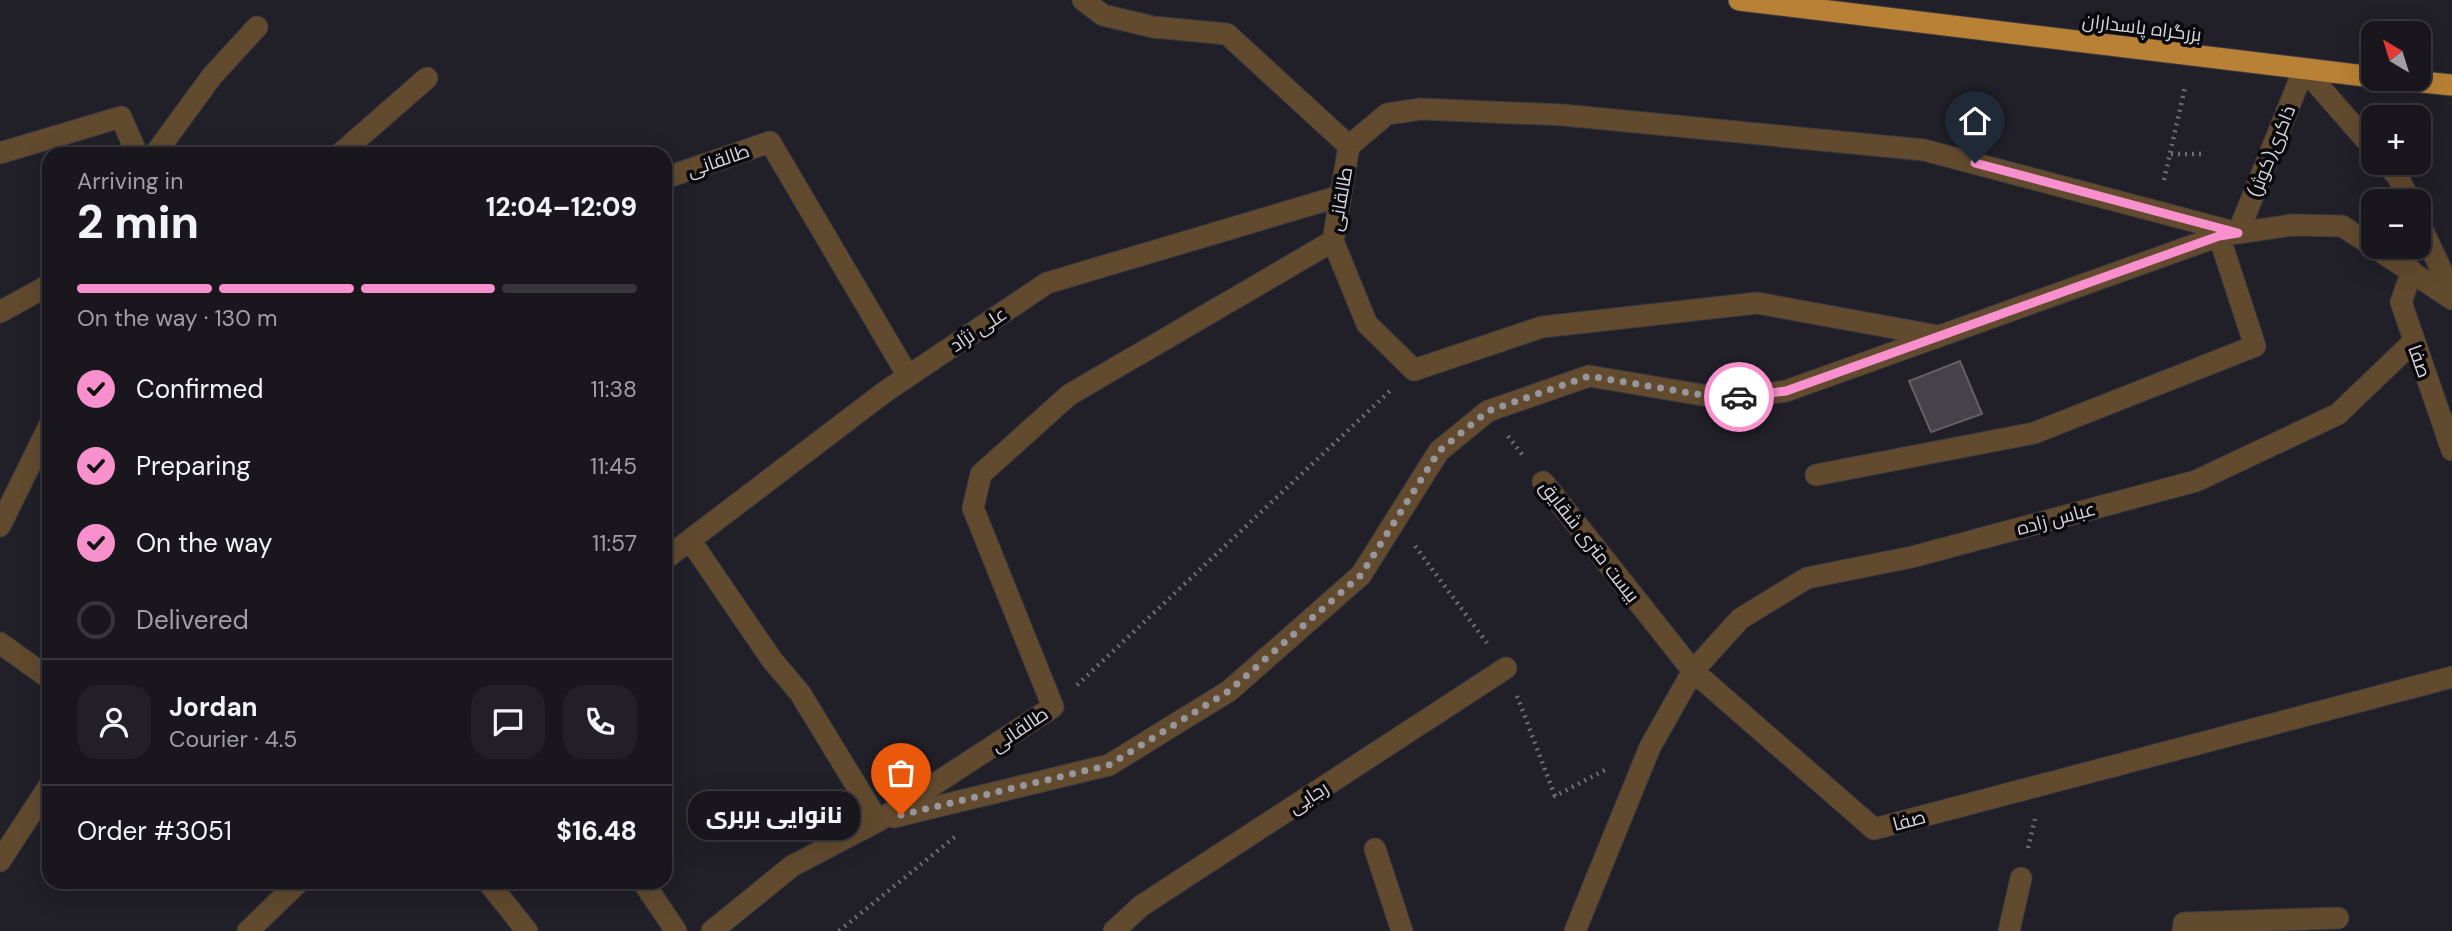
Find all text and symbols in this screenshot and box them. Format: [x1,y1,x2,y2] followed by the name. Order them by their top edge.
[2081,8,2203,47] street label: بزرگراه پاسداران
[2361,21,2431,91] north arrow
[2361,21,2431,259] map controls
[1945,91,2005,163] pin
[1956,102,1994,140] icon: home
[2242,102,2301,201] street label: ذاکری(کوثر)
[2361,105,2431,175] button: +
[684,138,753,183] street label: طالقانی
[1323,165,1358,233] street label: طالقانی
[77,166,183,196] text: Arriving in
[2361,189,2431,259] button: −
[486,190,637,224] text: 12:04–12:09
[77,192,199,252] text: 2 min
[945,301,1012,358] street label: علی نژاد
[77,303,278,333] text: On the way · 130 m
[2402,341,2437,381] street label: صفا
[1704,362,1774,432] courier
[77,370,115,408] icon: check
[136,372,263,406] text: Confirmed
[590,374,637,404] text: 11:38
[1720,378,1758,416] icon: car
[77,447,115,485] icon: check
[136,449,251,483] text: Preparing
[590,451,637,481] text: 11:45
[1534,475,1645,608] street label: بیست متری شقایق
[2014,496,2098,541] street label: عباس زاده
[77,524,115,562] icon: check
[136,526,272,560] text: On the way
[592,528,637,558] text: 11:57
[136,603,249,637] text: Delivered
[77,685,151,759] button: person
[471,685,545,759] button: chat
[563,685,637,759] button: phone
[169,690,258,724] text: Jordan
[986,701,1053,758] street label: طالقانی
[169,724,297,754] text: Courier · 4.5
[871,743,931,815] pin
[882,754,920,792] icon: bag
[1283,775,1333,820] street label: رجایی
[688,790,859,840] callout: نانوایی بربری
[706,800,842,830] text: نانوایی بربری
[1890,804,1928,837] street label: صفا
[77,814,232,848] text: Order #3051
[556,814,637,848] text: $16.48

